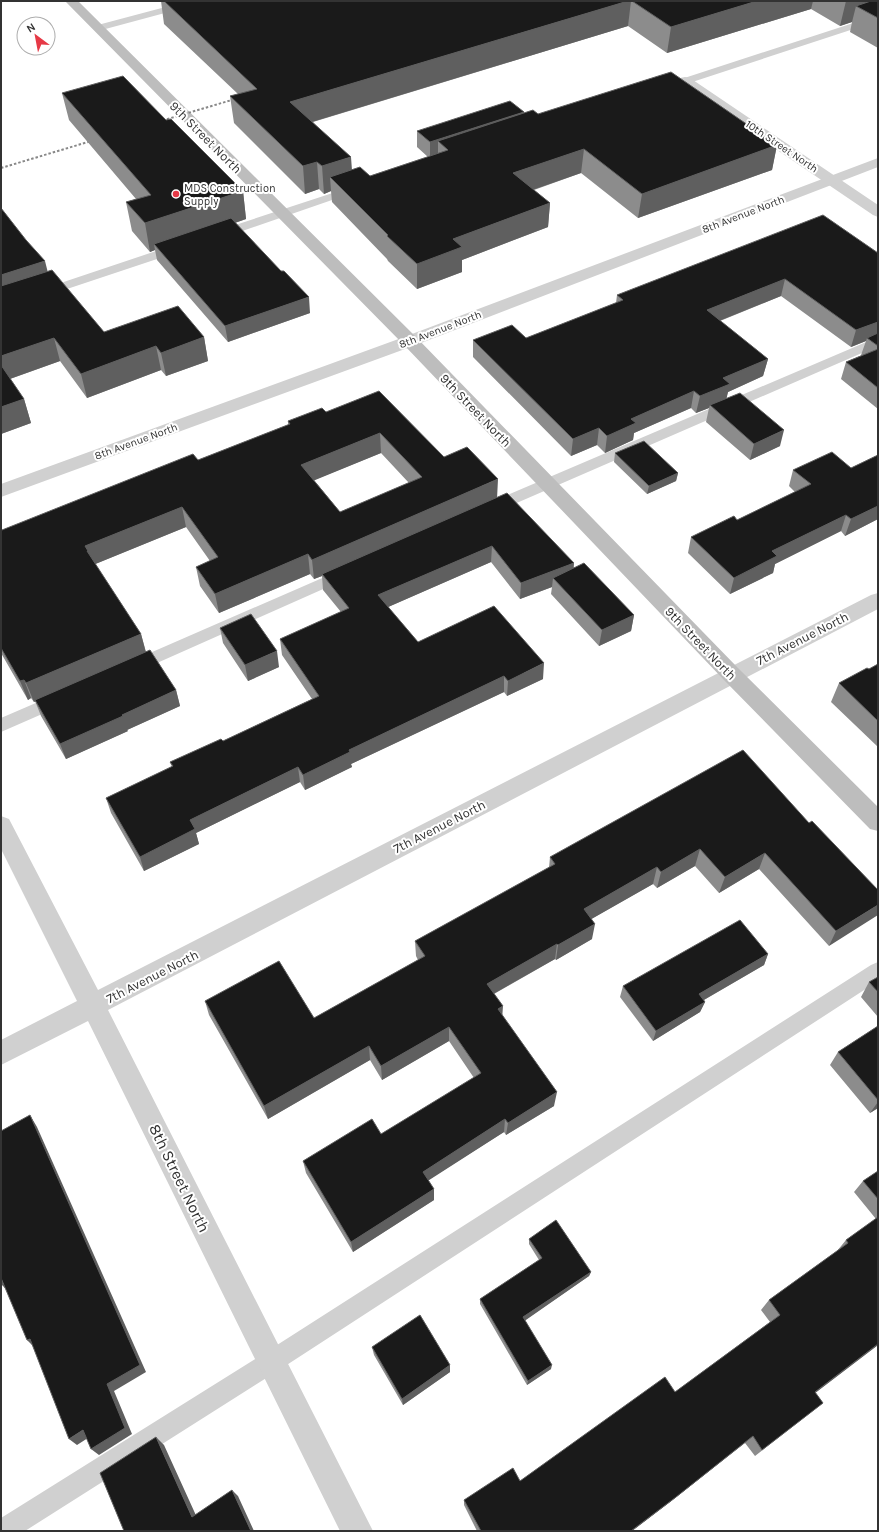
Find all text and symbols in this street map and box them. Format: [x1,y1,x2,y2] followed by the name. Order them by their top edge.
[16,16,56,56] north arrow
[24,20,38,36] text: N
[167,98,245,176] street label: 9th Street North
[743,117,820,175] street label: 10th Street North
[184,182,276,208] place label: MDS Construction Supply
[171,189,181,199] marker: MDS Construction Supply
[700,193,786,236] street label: 8th Avenue North
[397,308,483,351] street label: 8th Avenue North
[437,371,514,450] street label: 9th Street North
[93,420,179,462] street label: 8th Avenue North
[662,604,739,683] street label: 9th Street North
[754,609,851,668] street label: 7th Avenue North
[391,797,488,856] street label: 7th Avenue North
[104,947,201,1006] street label: 7th Avenue North
[145,1121,214,1235] street label: 8th Street North

